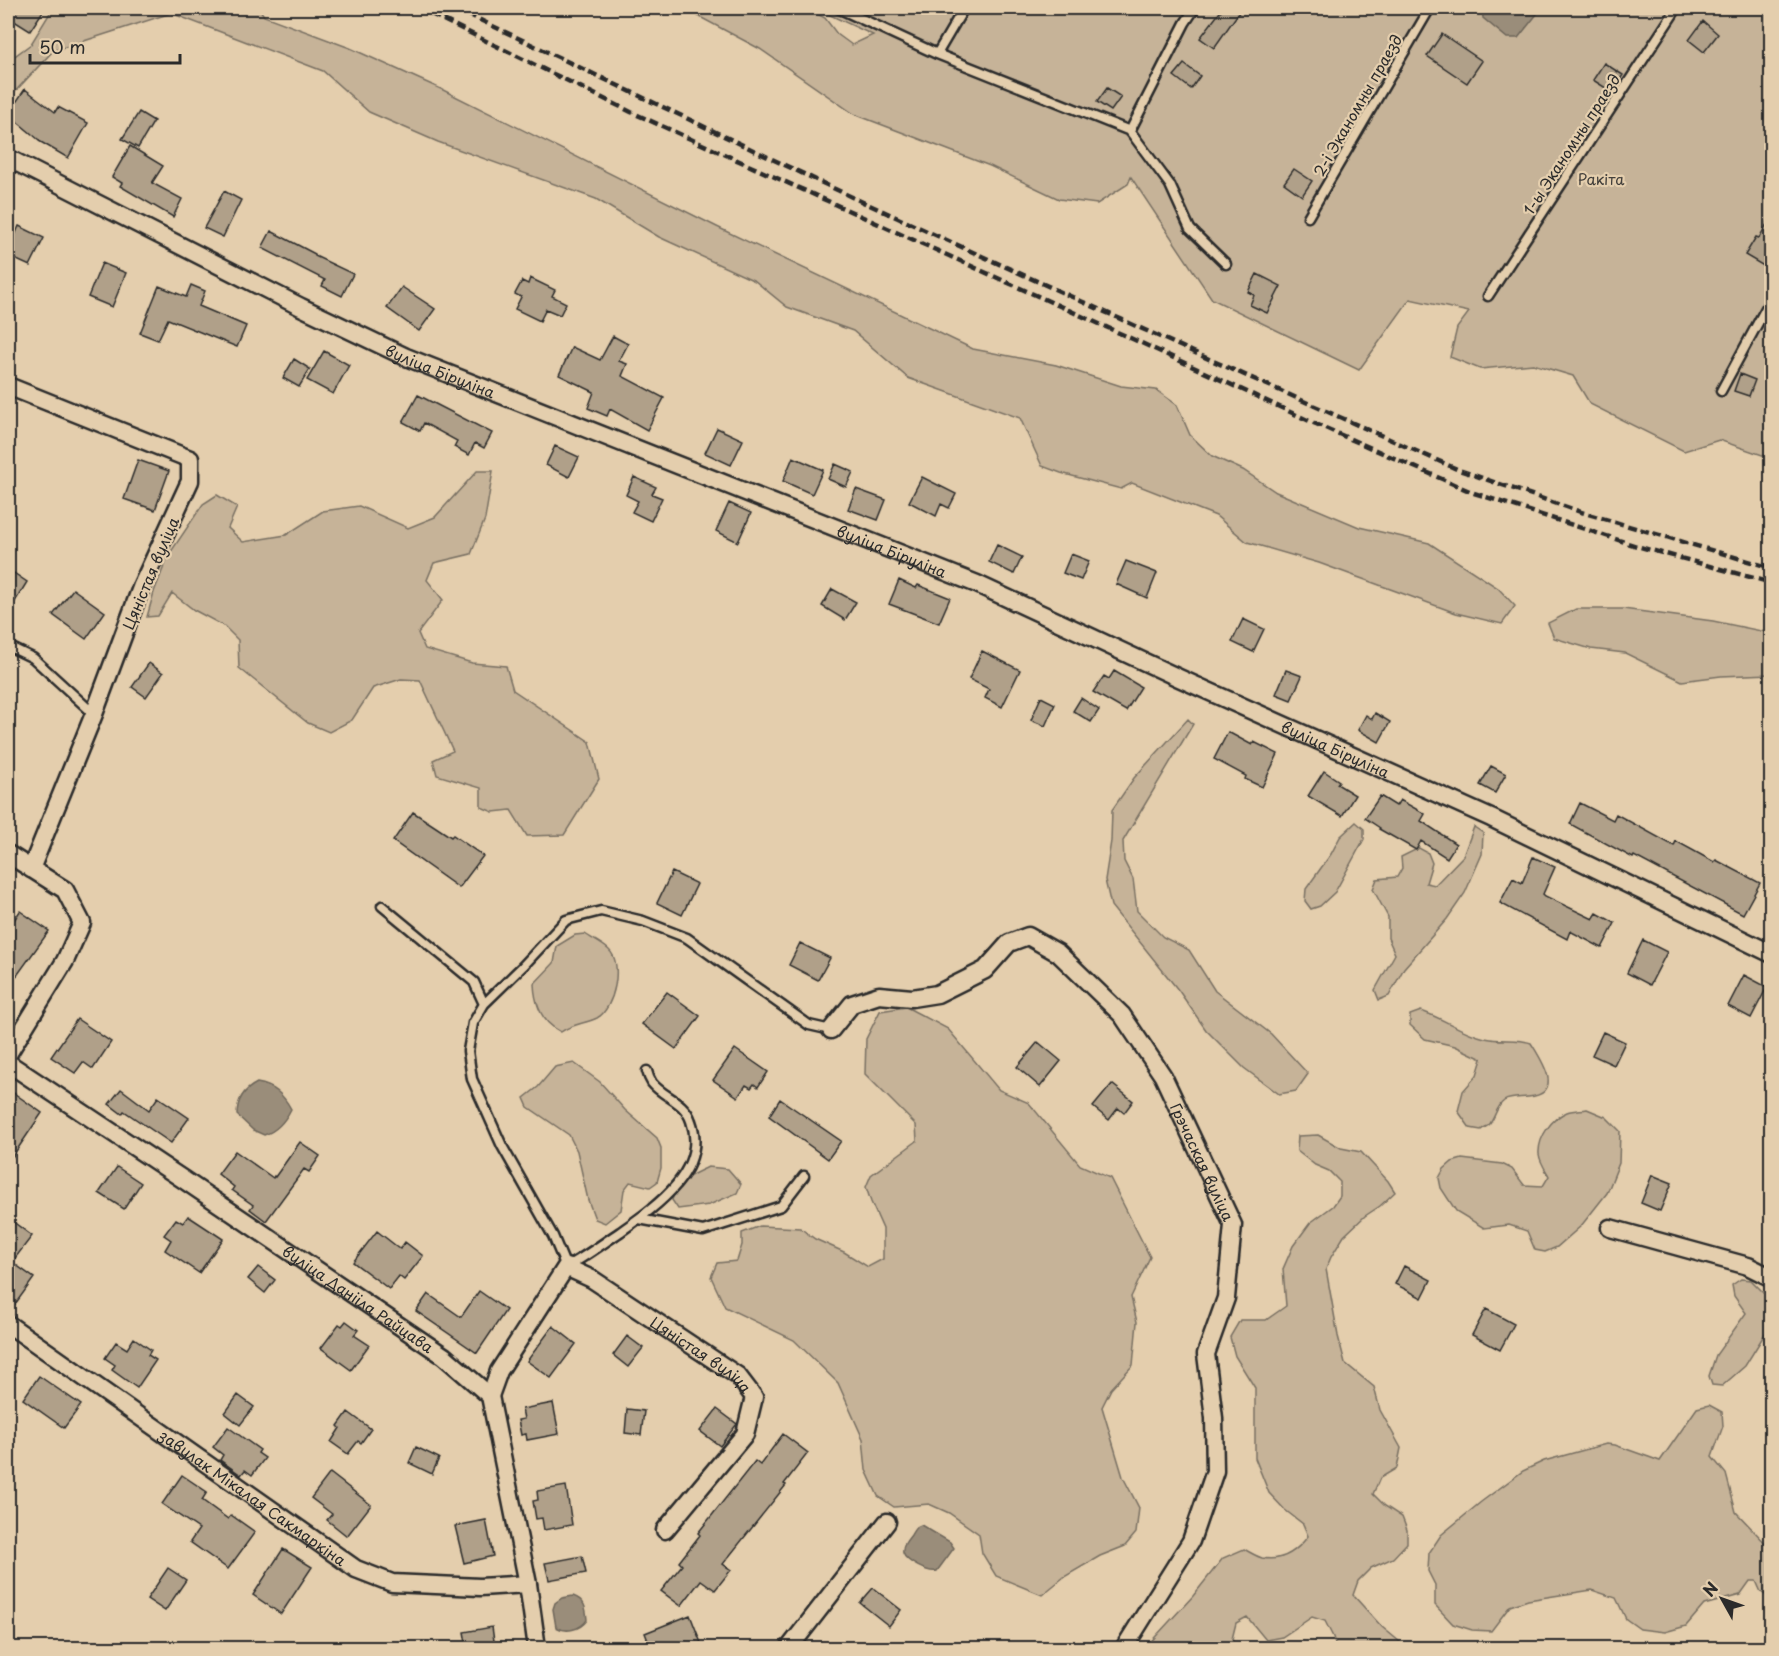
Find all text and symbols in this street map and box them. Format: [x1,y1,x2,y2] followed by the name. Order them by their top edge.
[30,27,180,65] scale bar
[1307,30,1407,180] street label: 2-і Эканомны праезд
[39,33,86,60] text: 50 m
[1517,69,1625,219] street label: 1-ы Эканомны праезд
[1577,167,1625,190] park label: Ракіта
[382,337,499,403] street label: вуліца Біруліна
[116,512,184,633] street label: Цяністая вуліца
[834,518,951,583] street label: вуліца Біруліна
[1278,714,1394,783] street label: вуліца Біруліна
[1166,1099,1241,1225] street label: Грэчаская вуліца
[278,1239,439,1358] street label: вуліца Данііла Райцава
[646,1310,759,1398] street label: Цяністая вуліца
[154,1422,352,1571] street label: завулак Мікалая Сакмаркіна
[1692,1569,1752,1629] north arrow
[1696,1576,1723,1601] text: N

